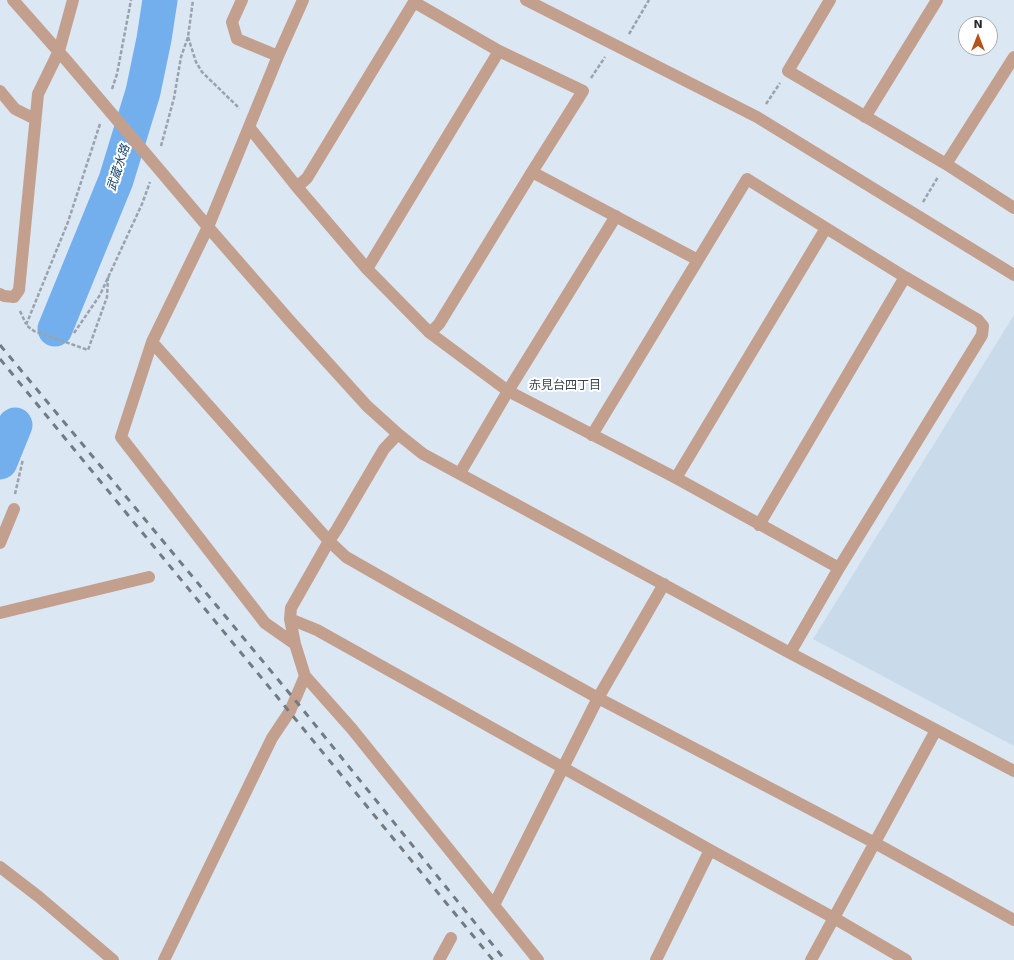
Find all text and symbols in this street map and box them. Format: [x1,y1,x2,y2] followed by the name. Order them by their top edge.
[958,16,998,56] north arrow
[973,18,983,31] text: N
[105,143,133,193] water label: 武蔵水路
[529,379,601,393] district label: 赤見台四丁目

